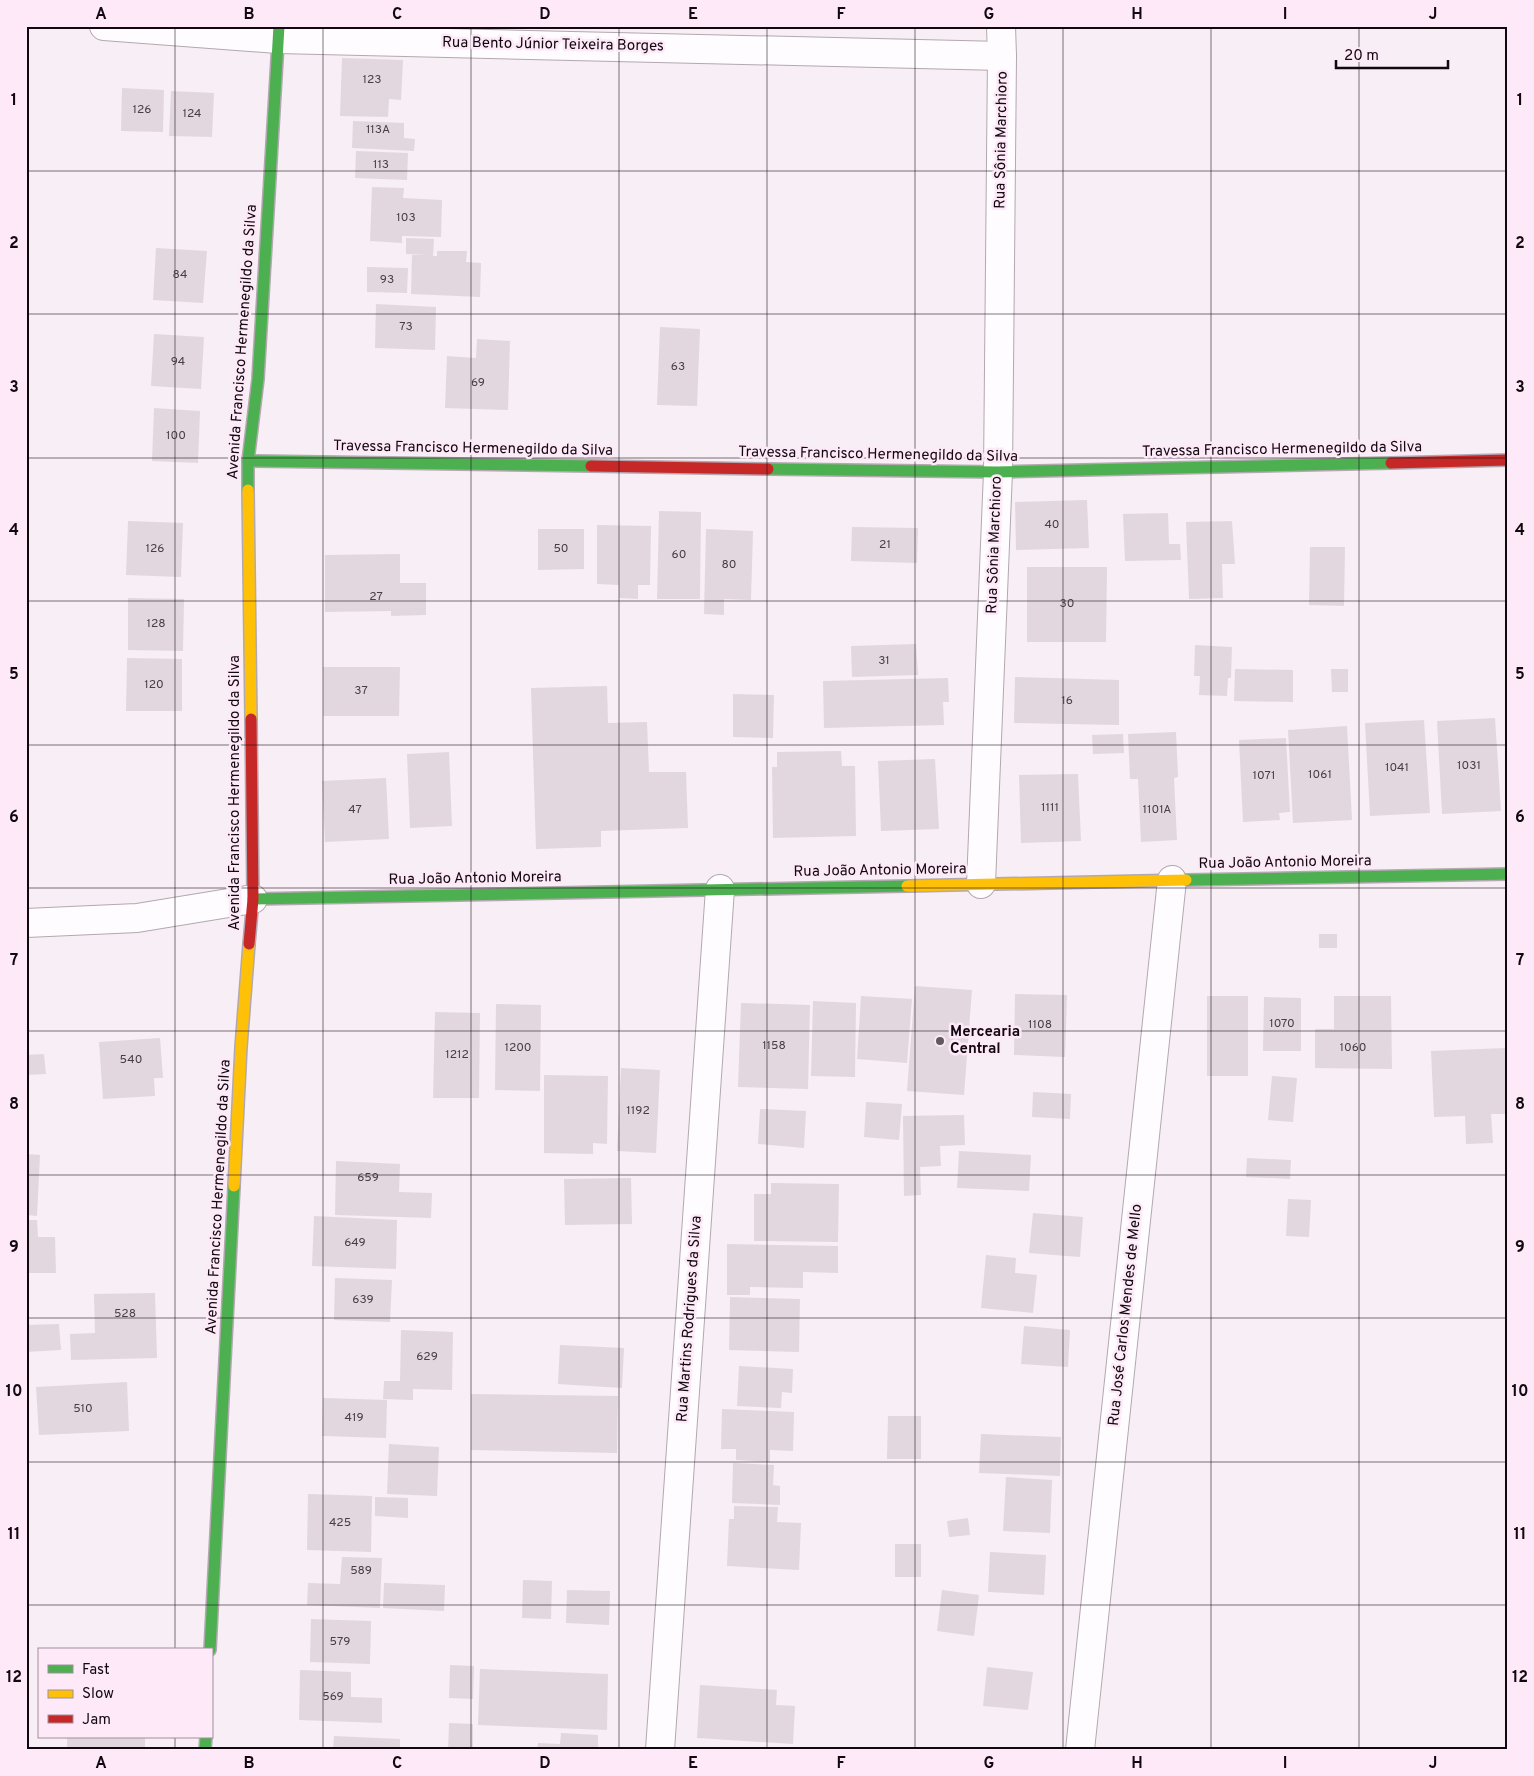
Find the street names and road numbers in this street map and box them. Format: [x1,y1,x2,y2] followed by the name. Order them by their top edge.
[442,34,664,56] street label: Rua Bento Júnior Teixeira Borges
[991,71,1013,209] street label: Rua Sônia Marchioro
[224,204,262,480] street label: Avenida Francisco Hermenegildo da Silva
[333,437,613,461] street label: Travessa Francisco Hermenegildo da Silva
[1142,438,1422,462] street label: Travessa Francisco Hermenegildo da Silva
[738,443,1018,467] street label: Travessa Francisco Hermenegildo da Silva
[983,476,1007,614] street label: Rua Sônia Marchioro
[226,655,245,931] street label: Avenida Francisco Hermenegildo da Silva
[1198,852,1372,874] street label: Rua João Antonio Moreira
[793,860,967,882] street label: Rua João Antonio Moreira
[388,868,562,890] street label: Rua João Antonio Moreira
[202,1059,236,1335] street label: Avenida Francisco Hermenegildo da Silva
[1105,1203,1147,1427] street label: Rua José Carlos Mendes de Mello
[673,1215,707,1423] street label: Rua Martins Rodrigues da Silva

